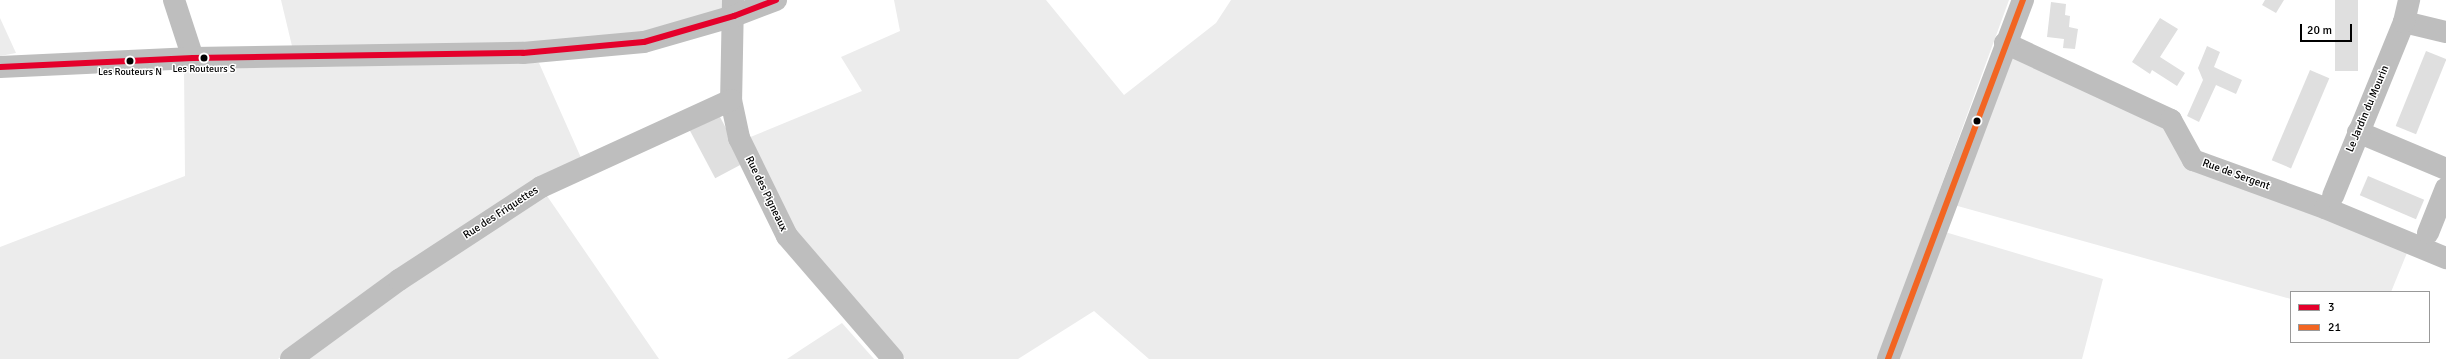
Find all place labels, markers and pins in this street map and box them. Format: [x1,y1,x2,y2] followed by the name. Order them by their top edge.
[199,53,209,63] marker: Les Routeurs S
[125,56,135,66] marker: Les Routeurs N
[173,64,235,76] place label: Les Routeurs S
[98,67,162,79] place label: Les Routeurs N
[1972,116,1982,126] unlabelled marker

